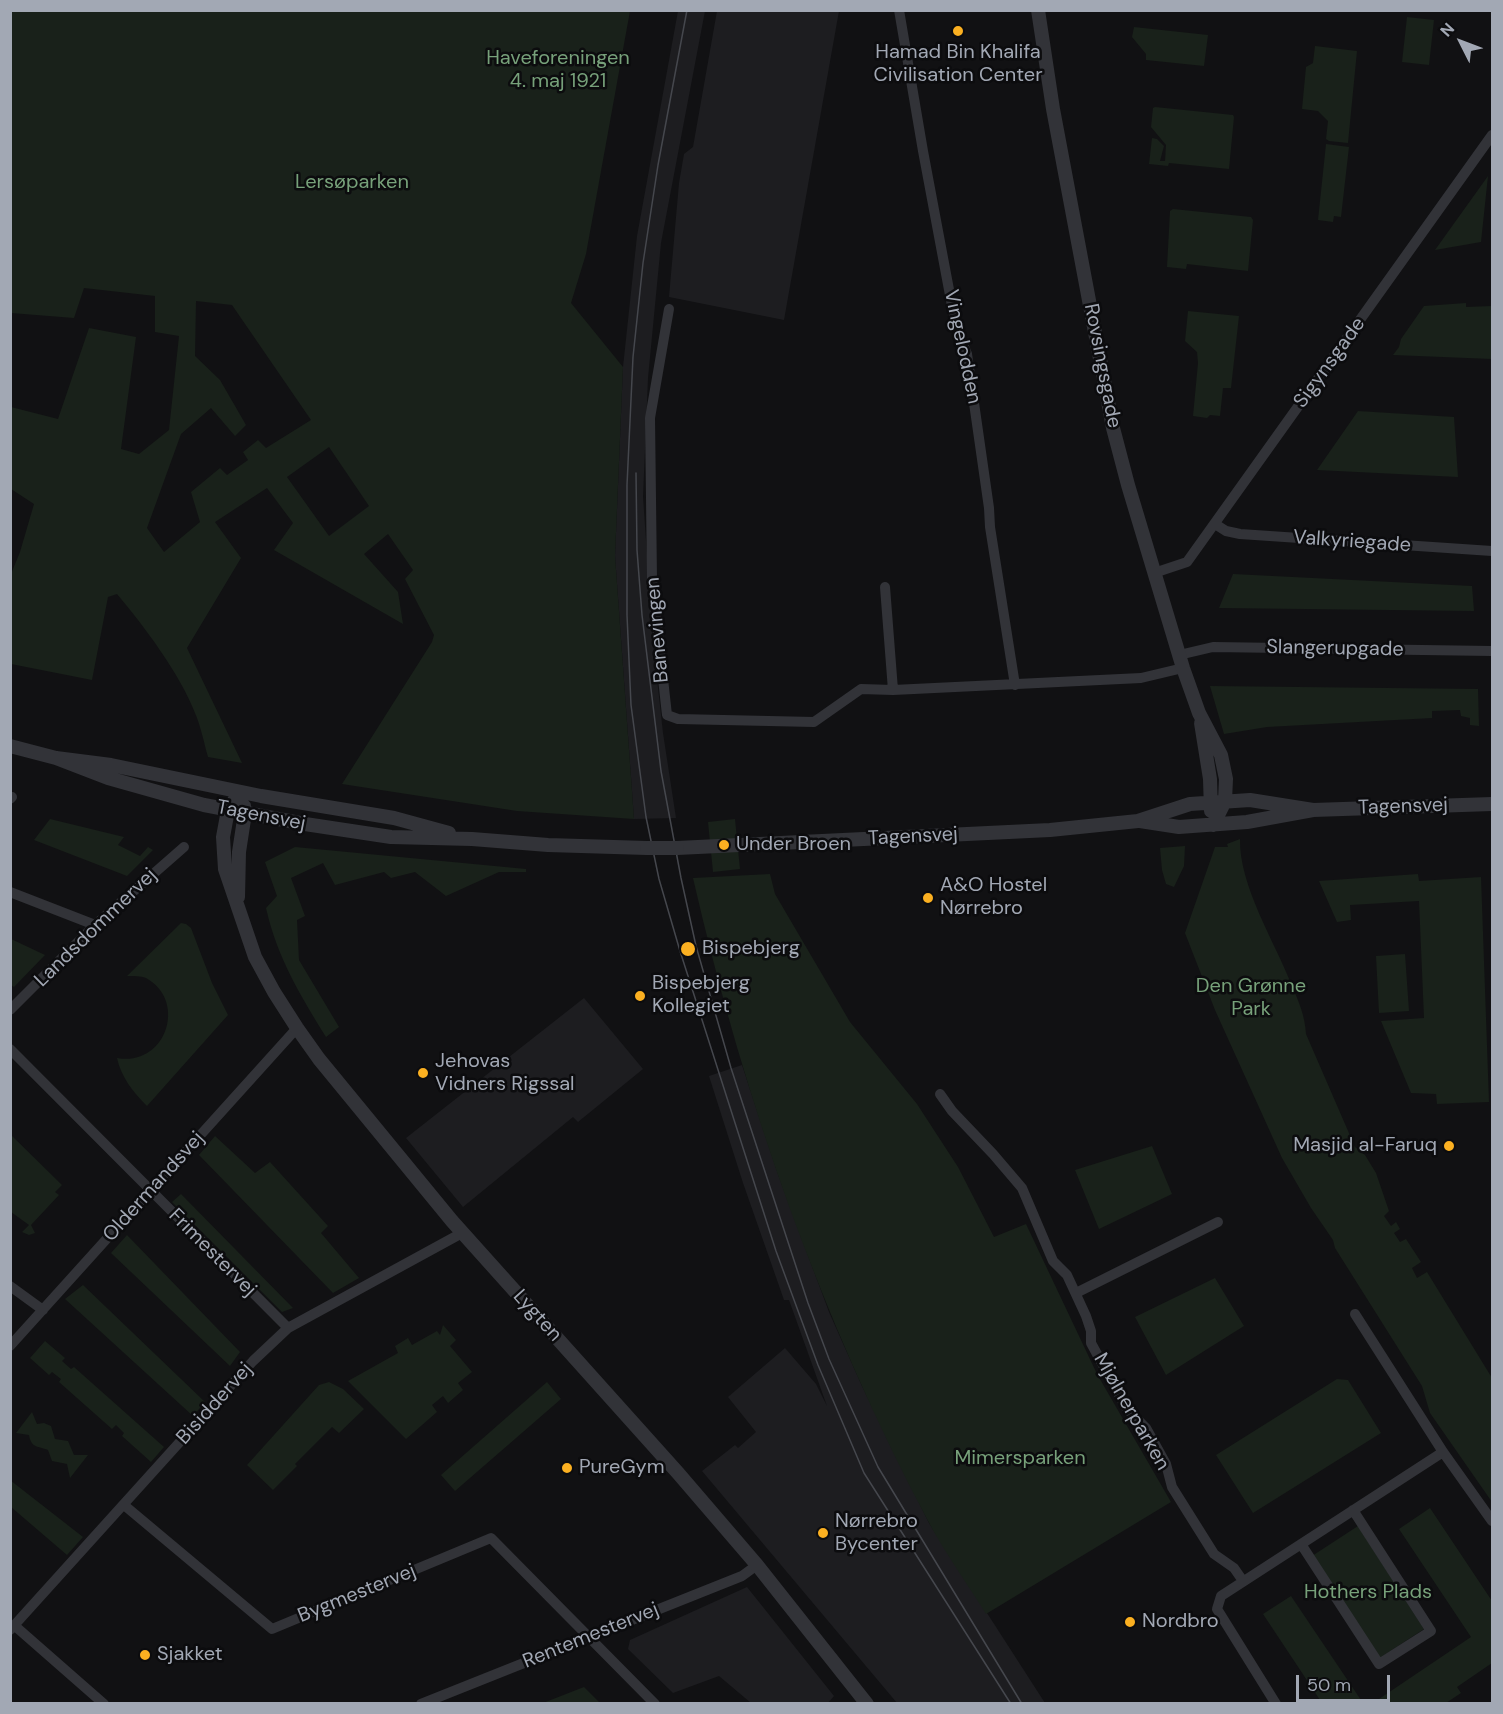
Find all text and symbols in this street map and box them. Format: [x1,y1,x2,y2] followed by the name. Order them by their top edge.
[1431,12,1491,72] north arrow
[1436,18,1459,41] text: N
[951,24,965,38] marker: Hamad Bin Khalifa Civilisation Center
[873,41,1043,88] place label: Hamad Bin Khalifa Civilisation Center
[486,47,630,94] park label: Haveforeningen 4. maj 1921
[295,171,409,195] park label: Lersøparken
[938,288,986,406] street label: Vingelodden
[1078,302,1126,430] street label: Rovsingsgade
[1289,313,1371,413] street label: Sigynsgade
[1292,526,1412,558] street label: Valkyriegade
[641,576,675,684] street label: Banevingen
[1266,636,1404,662] street label: Slangerupgade
[1358,793,1448,821] street label: Tagensvej
[215,796,307,836] street label: Tagensvej
[867,823,959,851] street label: Tagensvej
[736,833,851,857] place label: Under Broen
[717,838,731,852] marker: Under Broen
[30,864,162,992] street label: Landsdommervej
[940,874,1047,921] place label: A&O Hostel Nørrebro
[921,891,935,905] marker: A&O Hostel Nørrebro
[702,937,800,961] place label: Bispebjerg
[679,940,697,958] marker: Bispebjerg
[652,972,750,1019] place label: Bispebjerg Kollegiet
[1196,975,1306,1022] park label: Den Grønne Park
[633,989,647,1003] marker: Bispebjerg Kollegiet
[435,1050,575,1097] place label: Jehovas Vidners Rigssal
[416,1066,430,1080] marker: Jehovas Vidners Rigssal
[98,1127,210,1247] street label: Oldermandsvej
[1293,1134,1437,1158] place label: Masjid al-Faruq
[1442,1139,1456,1153] marker: Masjid al-Faruq
[163,1204,261,1302] street label: Frimestervej
[508,1285,566,1347] street label: Lygten
[1088,1349,1174,1475] street label: Mjølnerparken
[172,1358,258,1450] street label: Bisiddervej
[954,1447,1086,1471] park label: Mimersparken
[579,1456,665,1480] place label: PureGym
[560,1461,574,1475] marker: PureGym
[835,1510,918,1557] place label: Nørrebro Bycenter
[816,1526,830,1540] marker: Nørrebro Bycenter
[295,1559,419,1629] street label: Bygmestervej
[1304,1581,1432,1605] park label: Hothers Plads
[520,1598,662,1674] street label: Rentemestervej
[1142,1610,1219,1634] place label: Nordbro
[1123,1615,1137,1629] marker: Nordbro
[157,1643,223,1667] place label: Sjakket
[138,1648,152,1662] marker: Sjakket
[1299,1663,1394,1701] scale bar
[1307,1673,1351,1697] text: 50 m

